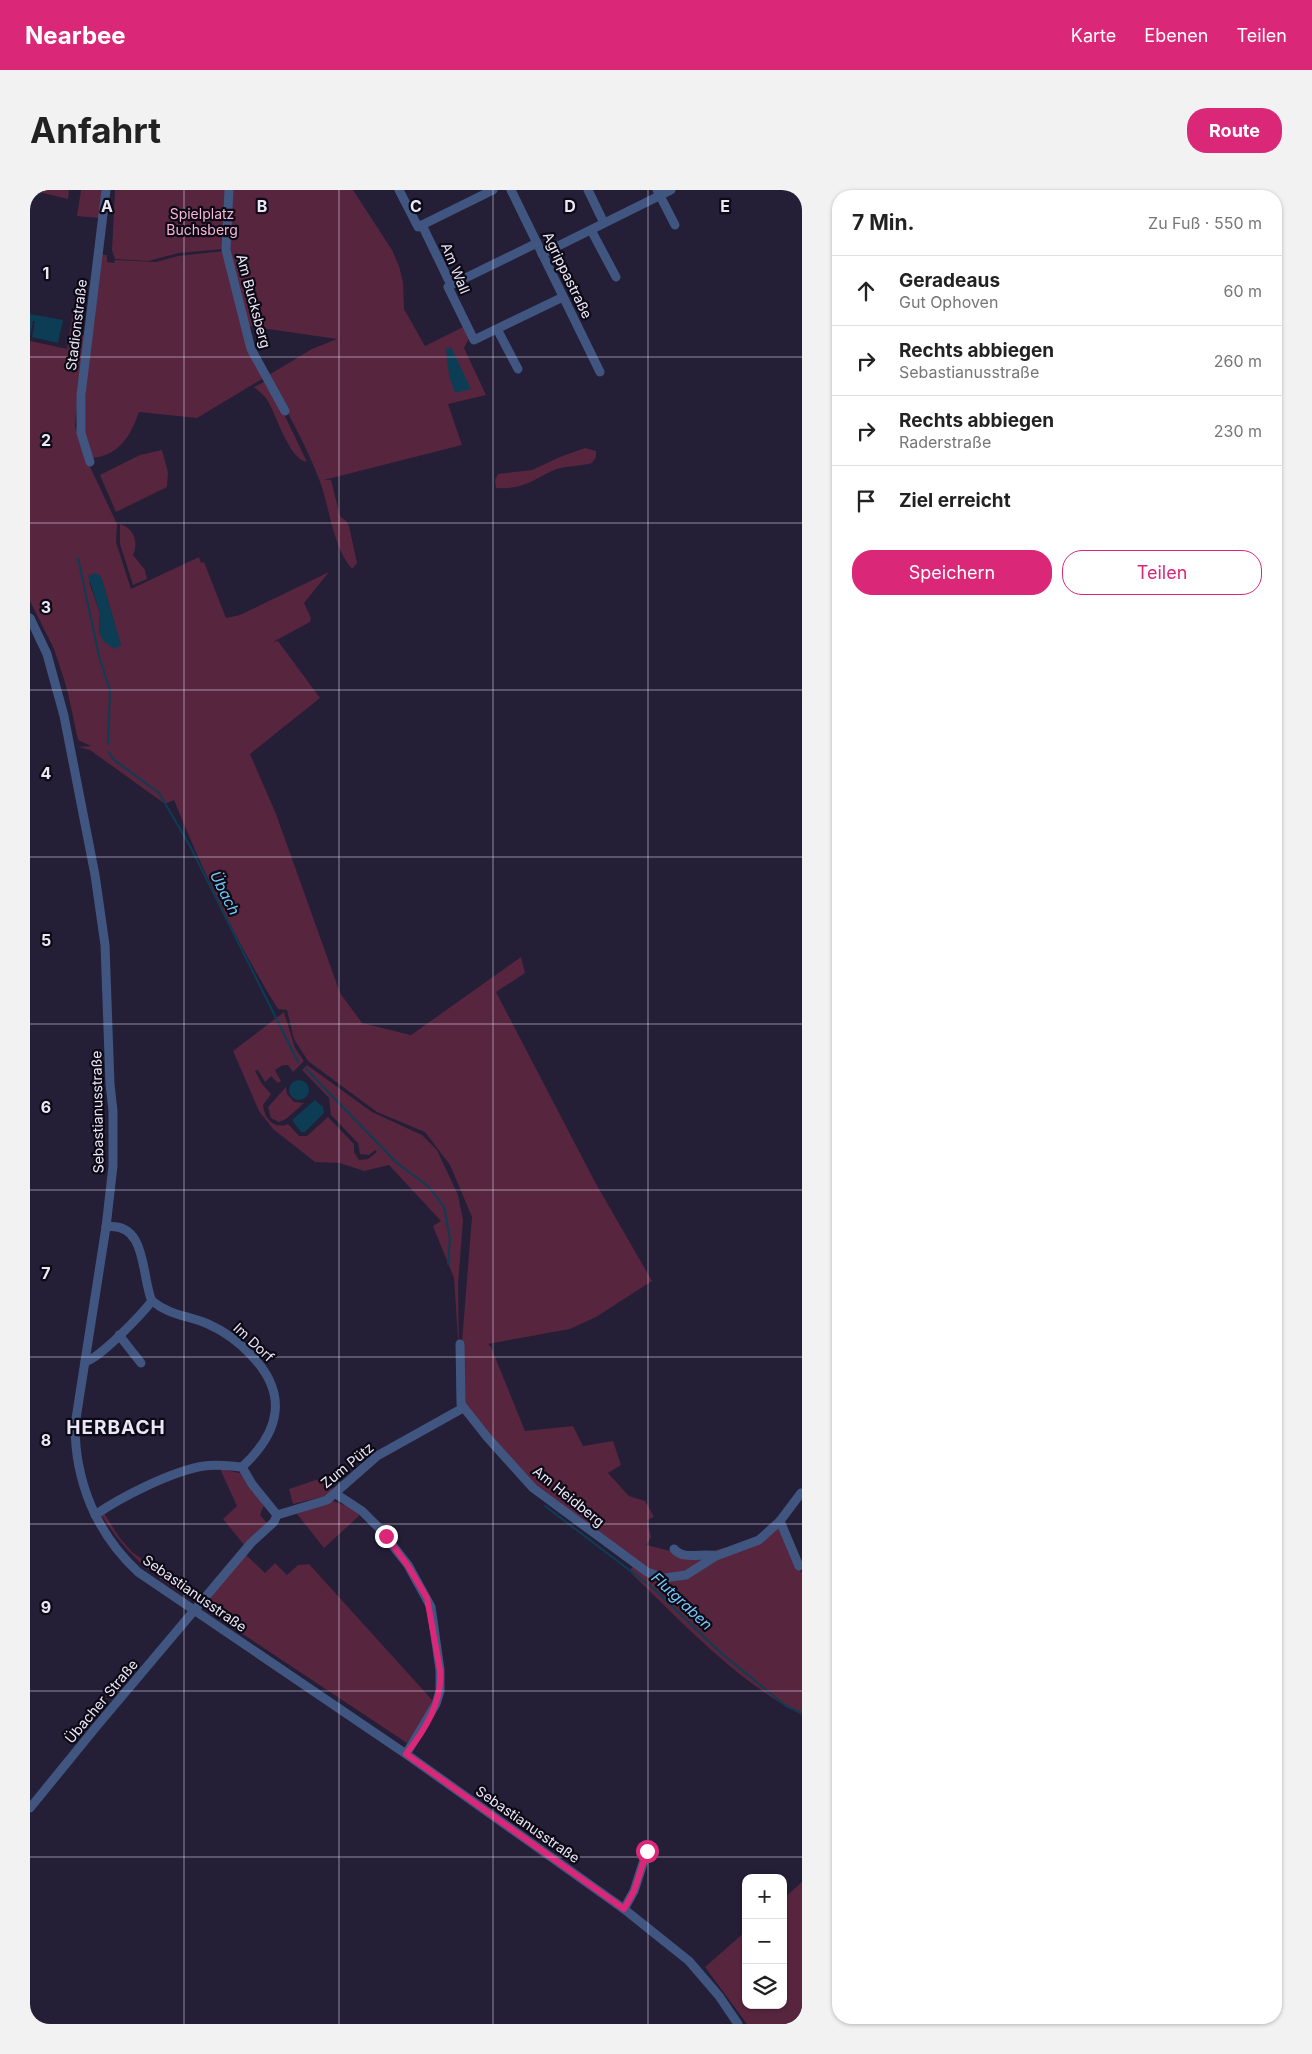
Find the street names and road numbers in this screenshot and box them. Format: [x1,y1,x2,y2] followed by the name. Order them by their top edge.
[540,229,596,321] street label: Agrippastraße
[438,240,474,296] street label: Am Wall
[233,252,275,350] street label: Am Bucksberg
[62,278,90,372] street label: Stadionstraße
[87,1050,107,1174] street label: Sebastianusstraße
[230,1319,278,1365] street label: Im Dorf
[317,1439,377,1491] street label: Zum Pütz
[530,1462,608,1530] street label: Am Heidberg
[140,1551,250,1635] street label: Sebastianusstraße
[61,1656,141,1746] street label: Übacher Straße
[473,1782,583,1866] street label: Sebastianusstraße

